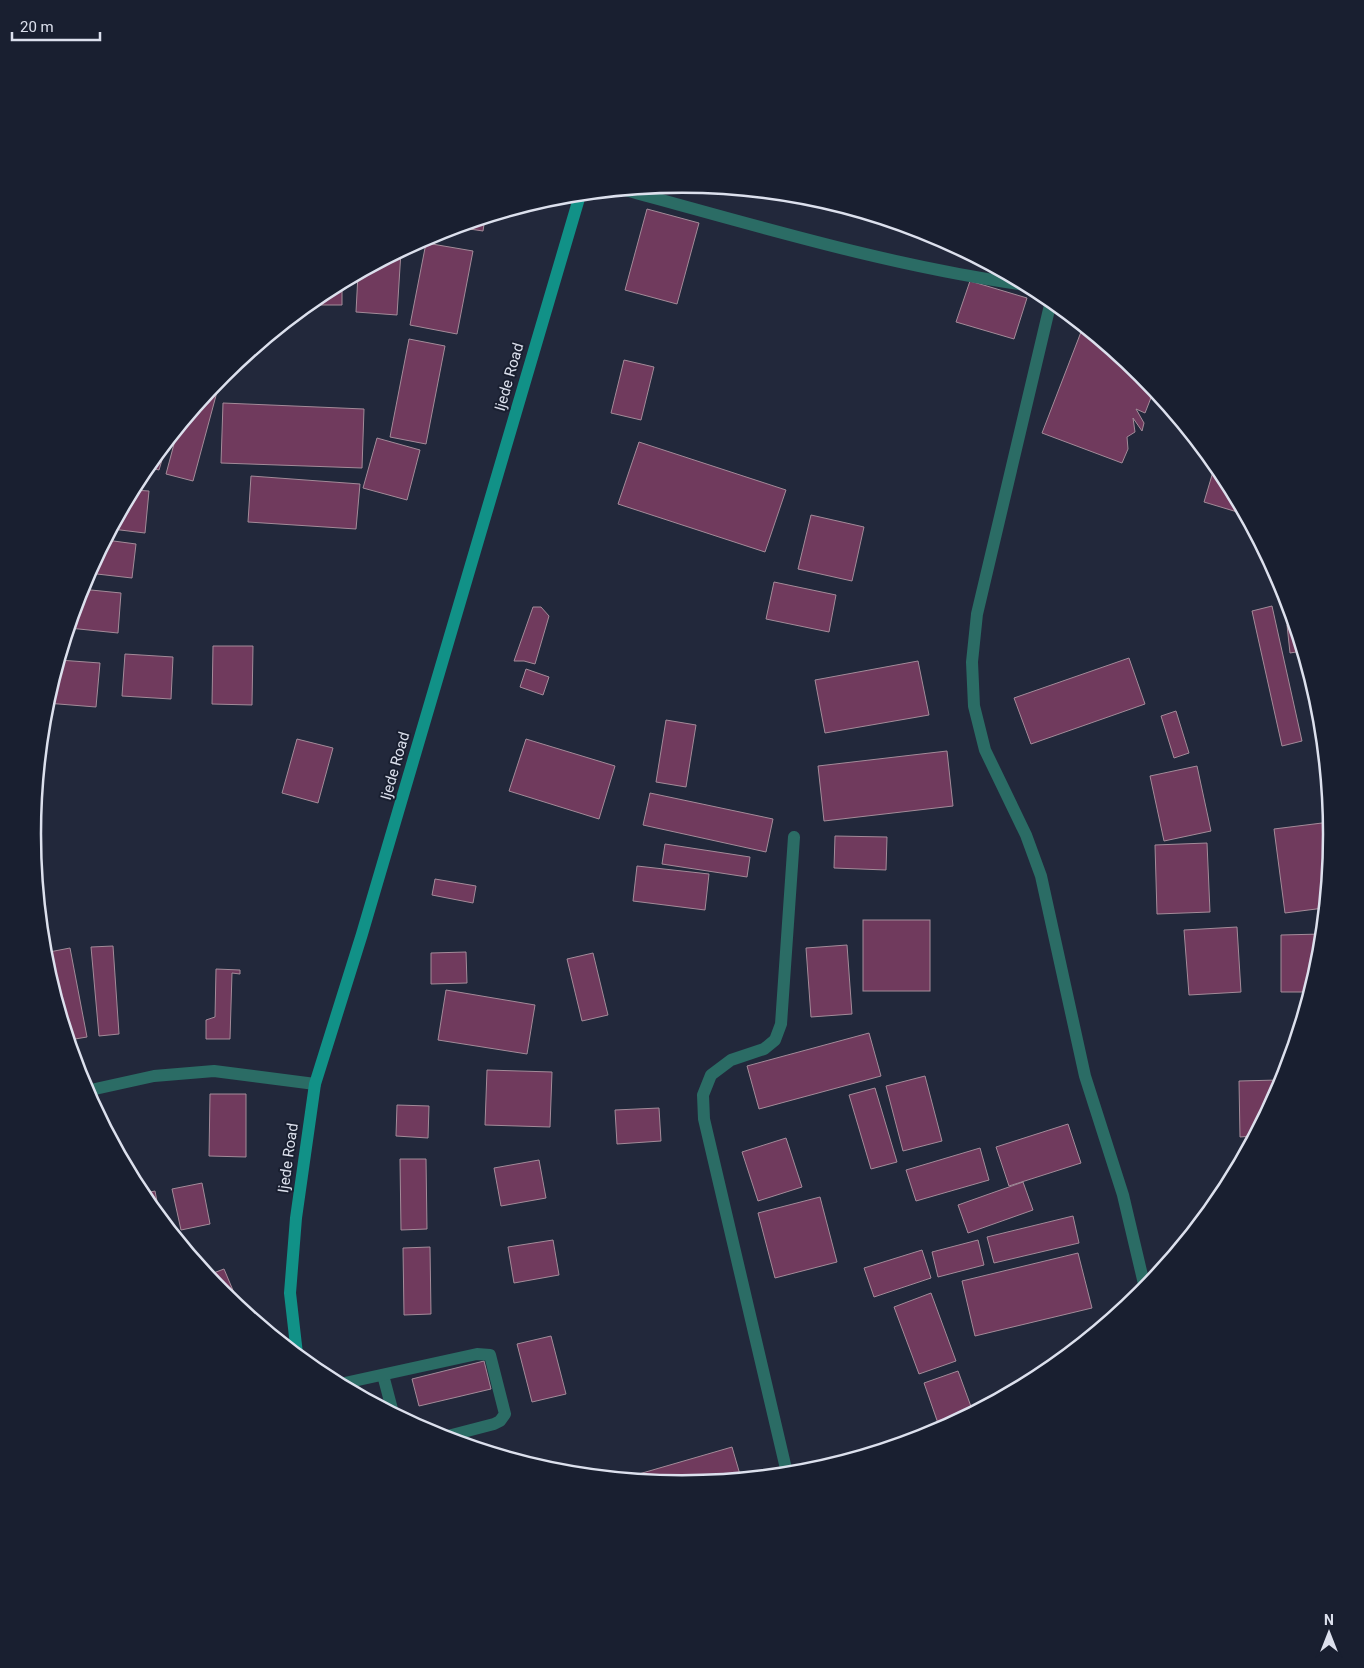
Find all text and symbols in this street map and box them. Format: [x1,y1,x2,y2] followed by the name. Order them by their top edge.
[12,10,100,42] scale bar
[20,18,54,36] text: 20 m
[491,341,527,413] street label: Ijede Road
[377,730,413,802] street label: Ijede Road
[274,1122,302,1194] street label: Ijede Road
[1304,1608,1354,1658] north arrow
[1324,1612,1334,1628] text: N

